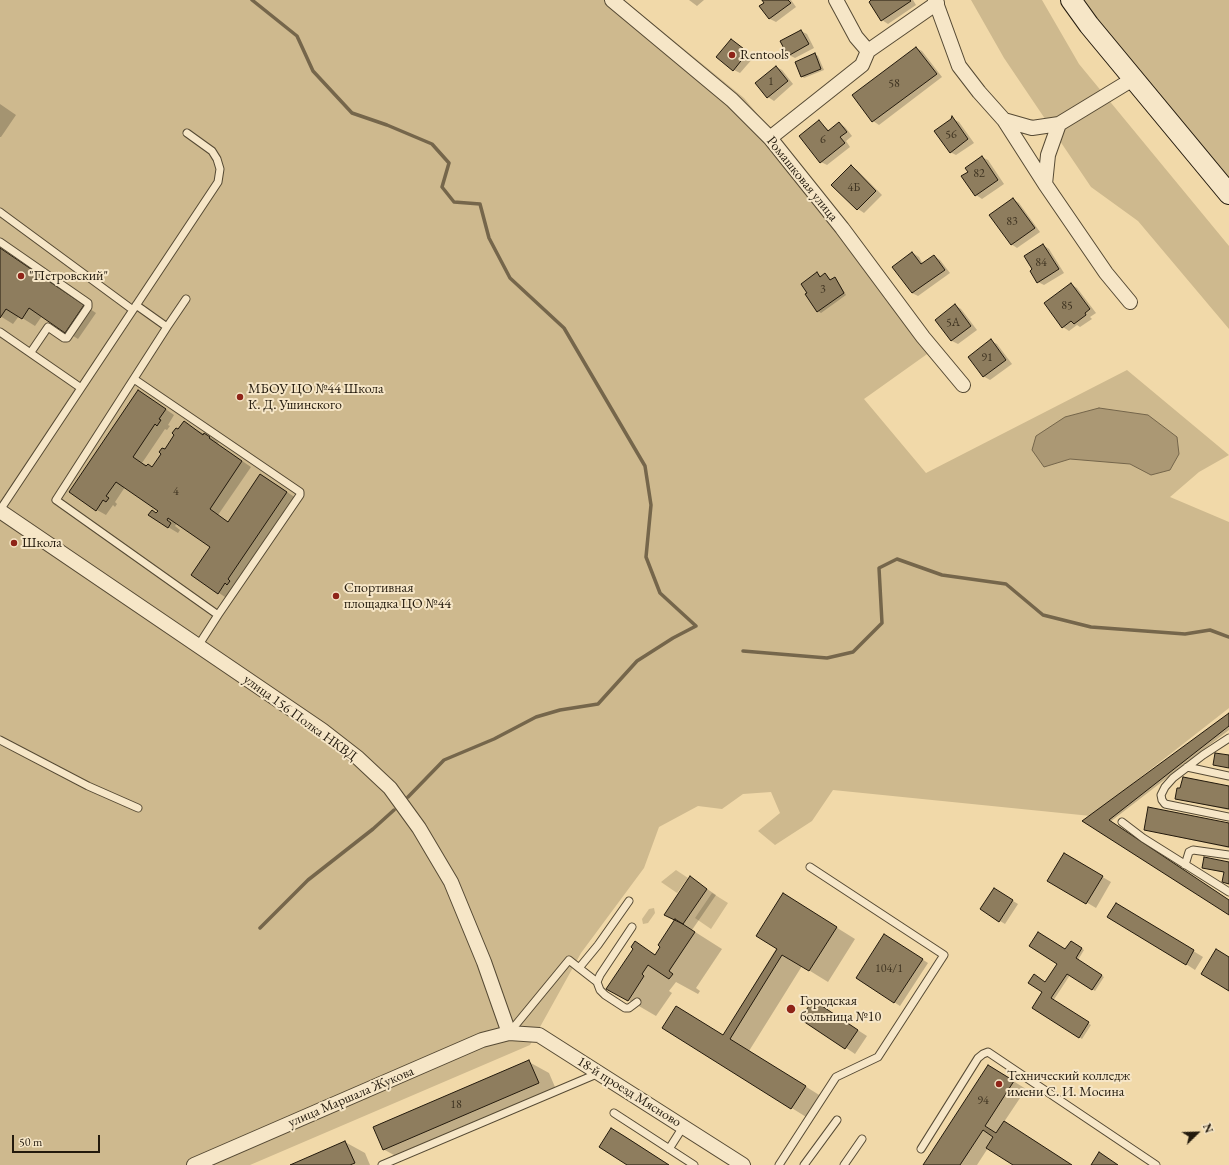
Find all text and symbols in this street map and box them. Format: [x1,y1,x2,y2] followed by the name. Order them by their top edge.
[740,47,789,63] place label: Rentools
[727,50,737,60] marker: Rentools
[768,75,774,89] house number: 1
[888,77,900,91] house number: 58
[945,128,957,142] house number: 56
[763,133,841,225] street label: Ромашковая улица
[820,133,826,147] house number: 6
[973,167,985,181] house number: 82
[848,181,860,195] house number: 4Б
[1006,215,1018,229] house number: 83
[1035,256,1047,270] house number: 84
[29,268,108,284] place label: "Петровский"
[16,271,26,281] marker: "Петровский"
[820,283,826,297] house number: 3
[1061,299,1073,313] house number: 85
[946,316,960,330] house number: 5А
[981,351,993,365] house number: 91
[248,381,384,414] place label: МБОУ ЦО №44 Школа К. Д. Ушинского
[235,392,245,402] marker: МБОУ ЦО №44 Школа К. Д. Ушинского
[173,485,179,499] house number: 4
[22,535,62,551] place label: Школа
[9,538,19,548] marker: Школа
[344,580,451,612] place label: Спортивная площадка ЦО №44
[331,591,341,601] marker: Спортивная площадка ЦО №44
[240,671,360,765] street label: улица 156 Полка НКВД
[875,962,903,976] house number: 104/1
[800,993,881,1026] place label: Городская больница №10
[785,1003,797,1015] marker: Городская больница №10
[574,1053,684,1131] street label: 18-й проезд Мясново
[285,1063,417,1131] street label: улица Маршала Жукова
[1007,1068,1130,1100] place label: Технический колледж имени С. И. Мосина
[994,1079,1004,1089] marker: Технический колледж имени С. И. Мосина
[977,1094,989,1108] house number: 94
[450,1098,462,1112] house number: 18
[1177,1113,1217,1153] north arrow
[1200,1121,1216,1135] text: N
[14,1127,102,1153] scale bar
[19,1134,42,1150] text: 50 m

